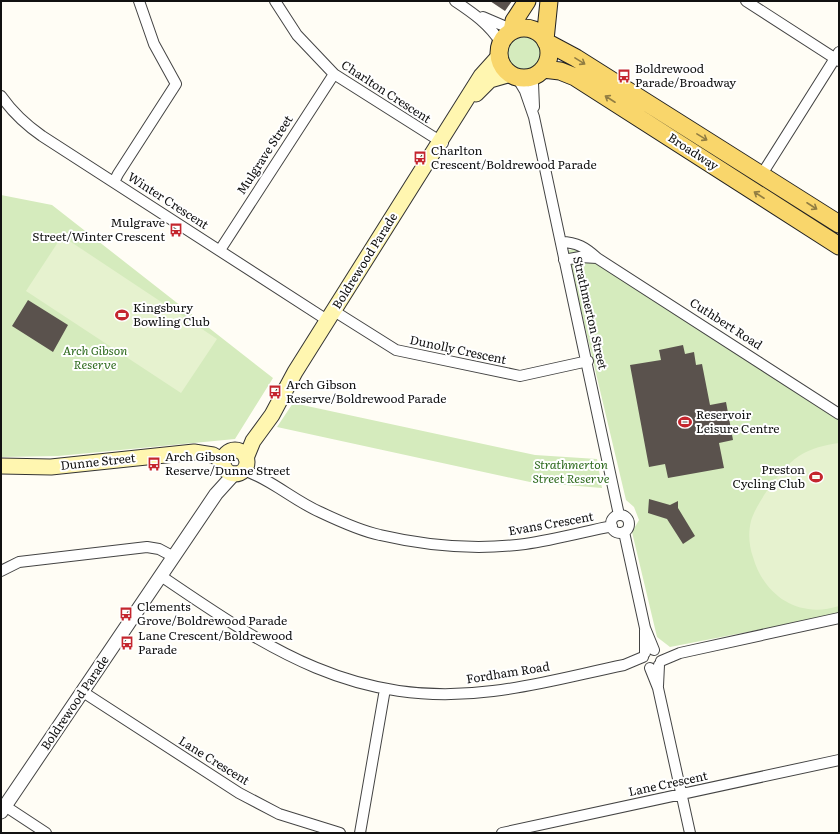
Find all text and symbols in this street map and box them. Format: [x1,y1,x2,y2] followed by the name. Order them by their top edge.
[338,55,435,127] street label: Charlton Crescent
[574,57,586,65] one-way arrow
[635,59,736,91] place label: Boldrewood Parade/Broadway
[616,68,632,84] bus stop icon: Boldrewood Parade/Broadway
[604,95,616,103] one-way arrow
[232,111,297,198] street label: Mulgrave Street
[665,128,722,174] street label: Broadway
[696,134,708,142] one-way arrow
[431,141,597,173] place label: Charlton Crescent/Boldrewood Parade
[412,150,428,166] bus stop icon: Charlton Crescent/Boldrewood Parade
[125,167,213,233] street label: Winter Crescent
[753,190,765,198] one-way arrow
[806,203,818,211] one-way arrow
[327,209,401,312] street label: Boldrewood Parade
[32,213,165,245] place label: Mulgrave Street/Winter Crescent
[168,222,184,238] bus stop icon: Mulgrave Street/Winter Crescent
[569,254,613,371] street label: Strathmerton Street
[687,293,767,354] street label: Cuthbert Road
[133,298,210,330] place label: Kingsbury Bowling Club
[114,307,130,323] sports icon: Kingsbury Bowling Club
[408,330,508,368] street label: Dunolly Crescent
[63,341,127,373] park label: Arch Gibson Reserve
[286,375,446,407] place label: Arch Gibson Reserve/Boldrewood Parade
[267,384,283,400] bus stop icon: Arch Gibson Reserve/Boldrewood Parade
[696,405,780,437] place label: Reservoir Leisure Centre
[677,414,693,430] sports icon: Reservoir Leisure Centre
[165,447,290,479] place label: Arch Gibson Reserve/Dunne Street
[59,448,136,474] street label: Dunne Street
[533,455,610,487] park label: Strathmerton Street Reserve
[146,456,162,472] bus stop icon: Arch Gibson Reserve/Dunne Street
[732,460,805,492] place label: Preston Cycling Club
[808,469,824,485] sports icon: Preston Cycling Club
[507,507,595,539] street label: Evans Crescent
[137,597,287,629] place label: Clements Grove/Boldrewood Parade
[118,606,134,622] bus stop icon: Clements Grove/Boldrewood Parade
[138,626,293,658] place label: Lane Crescent/Boldrewood Parade
[119,635,135,651] bus stop icon: Lane Crescent/Boldrewood Parade
[36,652,113,753] street label: Boldrewood Parade
[465,656,551,687] street label: Fordham Road
[176,731,254,789] street label: Lane Crescent
[627,766,709,800] street label: Lane Crescent

